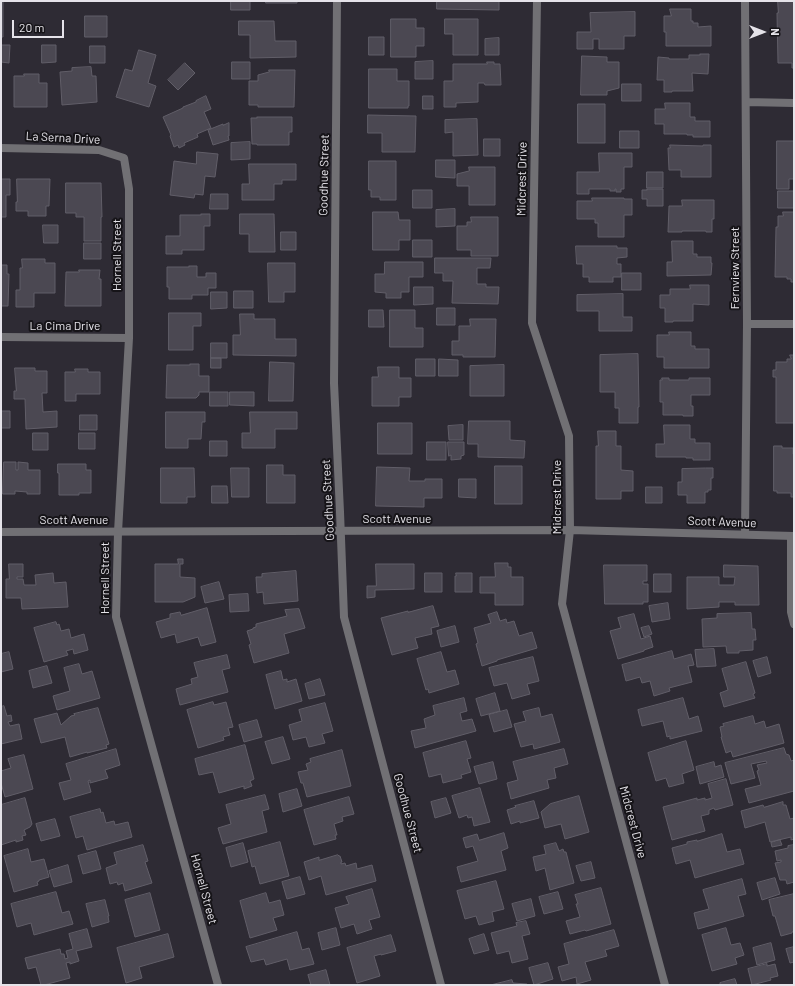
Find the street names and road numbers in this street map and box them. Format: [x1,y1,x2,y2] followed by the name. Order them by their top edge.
[25,129,101,147] street label: La Serna Drive
[316,134,332,216] street label: Goodhue Street
[514,142,530,216] street label: Midcrest Drive
[110,219,124,291] street label: Hornell Street
[728,227,742,309] street label: Fernview Street
[30,319,100,333] street label: La Cima Drive
[319,459,337,541] street label: Goodhue Street
[550,460,564,534] street label: Midcrest Drive
[363,512,431,526] street label: Scott Avenue
[40,513,108,527] street label: Scott Avenue
[687,514,757,530] street label: Scott Avenue
[98,542,112,614] street label: Hornell Street
[391,772,425,854] street label: Goodhue Street
[616,784,650,860] street label: Midcrest Drive
[188,852,220,926] street label: Hornell Street

